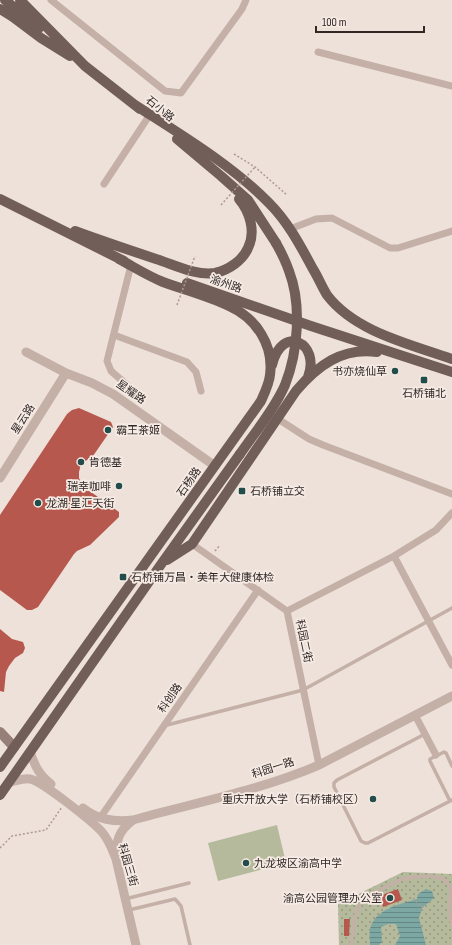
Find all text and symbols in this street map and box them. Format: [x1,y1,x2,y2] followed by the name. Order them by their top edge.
[316,8,424,34] scale bar
[322,15,347,30] text: 100 m
[143,94,177,124] street label: 石小路
[208,272,244,296] street label: 渝州路
[332,365,387,378] place label: 书亦烧仙草
[390,366,400,376] marker: 书亦烧仙草
[419,375,429,385] marker: 石桥铺北
[114,377,148,407] street label: 星耀路
[402,387,446,400] place label: 石桥铺北
[9,402,37,436] street label: 星云路
[116,424,160,437] place label: 霸王茶姬
[103,425,113,435] marker: 霸王茶姬
[89,456,122,469] place label: 肯德基
[76,457,86,467] marker: 肯德基
[174,465,204,499] street label: 石杨路
[67,480,111,493] place label: 瑞幸咖啡
[114,481,124,491] marker: 瑞幸咖啡
[250,485,305,498] place label: 石桥铺立交
[237,486,247,496] marker: 石桥铺立交
[46,497,114,510] place label: 龙湖·星汇天街
[33,498,43,508] marker: 龙湖·星汇天街
[131,571,274,584] place label: 石桥铺万昌‧美年大健康体检
[118,572,128,582] marker: 石桥铺万昌‧美年大健康体检
[293,618,315,664] street label: 科园二街
[155,681,185,715] street label: 科创路
[250,755,296,781] street label: 科园一路
[222,793,365,806] place label: 重庆开放大学（石桥铺校区）
[368,794,378,804] marker: 重庆开放大学（石桥铺校区）
[116,842,140,888] street label: 科园三街
[254,857,342,870] place label: 九龙坡区渝高中学
[241,858,251,868] marker: 九龙坡区渝高中学
[283,892,382,905] place label: 渝高公园管理办公室
[385,893,395,903] marker: 渝高公园管理办公室

